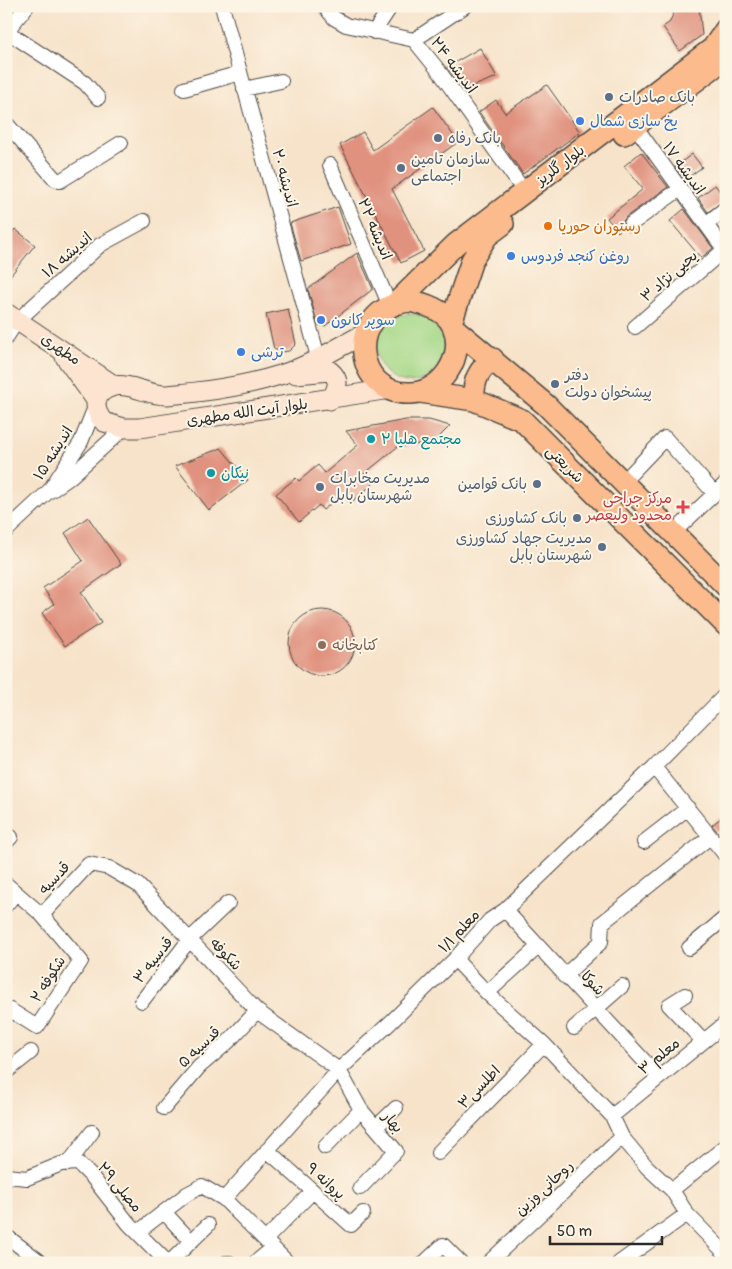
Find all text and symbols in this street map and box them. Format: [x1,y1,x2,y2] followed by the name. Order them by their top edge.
[426,33,481,97] street label: اندیشه ۲۴
[619,88,695,107] place label: بانک صادرات
[603,91,615,103] marker: بانک صادرات
[590,112,678,131] place label: یخ سازی شمال
[574,115,586,127] marker: یخ سازی شمال
[448,129,501,148] place label: بانک رفاه
[432,132,444,144] marker: بانک رفاه
[658,138,709,198] street label: اندیشه ۱۷
[530,141,589,191] street label: بلوار گلریز
[268,147,301,209] street label: اندیشه ۲۰
[411,150,490,186] place label: سازمان تامین اجتماعی
[395,162,407,174] marker: سازمان تامین اجتماعی
[353,196,396,263] street label: اندیشه ۲۲
[558,217,641,236] place label: رستوران حوریا
[542,220,554,232] marker: رستوران حوریا
[38,228,96,282] street label: اندیشه ۱۸
[637,246,702,306] street label: یحیی نژاد ۳
[521,247,630,266] place label: روغن کنجد فردوس
[505,250,517,262] marker: روغن کنجد فردوس
[331,311,395,330] place label: سوپر کانون
[315,314,327,326] marker: سوپر کانون
[37,329,84,370] street label: مطهری
[251,343,284,362] place label: ترشی
[235,346,247,358] marker: ترشی
[564,366,652,402] place label: دفتر پیشخوان دولت
[549,378,561,390] marker: دفتر پیشخوان دولت
[185,395,309,430] street label: بلوار آیت الله مطهری
[29,423,77,484] street label: اندیشه ۱۵
[381,430,462,450] place label: مجتمع هلیا ۲
[365,433,377,445] marker: مجتمع هلیا ۲
[542,441,588,487] street label: شریعتی
[221,464,249,483] place label: نیکان
[205,467,217,479] marker: نیکان
[330,469,430,505] place label: مدیریت مخابرات شهرستان بابل
[458,475,527,494] place label: بانک قوامین
[531,478,543,490] marker: بانک قوامین
[314,481,326,493] marker: مدیریت مخابرات شهرستان بابل
[584,489,672,525] place label: مرکز جراحی محدود ولیعصر
[676,500,690,514] marker: مرکز جراحی محدود ولیعصر
[485,509,567,528] place label: بانک کشاورزی
[571,512,583,524] marker: بانک کشاورزی
[456,529,592,565] place label: مدیریت جهاد کشاورزی شهرستان بابل
[596,541,608,553] marker: مدیریت جهاد کشاورزی شهرستان بابل
[332,636,378,655] place label: کتابخانه
[316,639,328,651] marker: کتابخانه
[34,858,74,899] street label: قدسیه
[435,906,486,958] street label: معلم ۱/۱
[129,933,177,987] street label: قدسیه ۳
[206,934,246,975] street label: شکوفه
[27,952,70,1006] street label: شکوفه ۲
[577,967,609,1000] street label: شوکا
[174,1023,225,1072] street label: قدسیه ۵
[635,1034,685,1081] street label: معلم ۳
[454,1062,505,1113] street label: اطلسی۳
[377,1107,407,1137] street label: بهار
[511,1156,578,1220] street label: روحانی وزین
[93,1158,146,1216] street label: مصلی ۲۹
[302,1159,349,1204] street label: پروانه ۹
[550,1214,662,1246] scale bar
[557,1222,592,1241] text: 50 m

